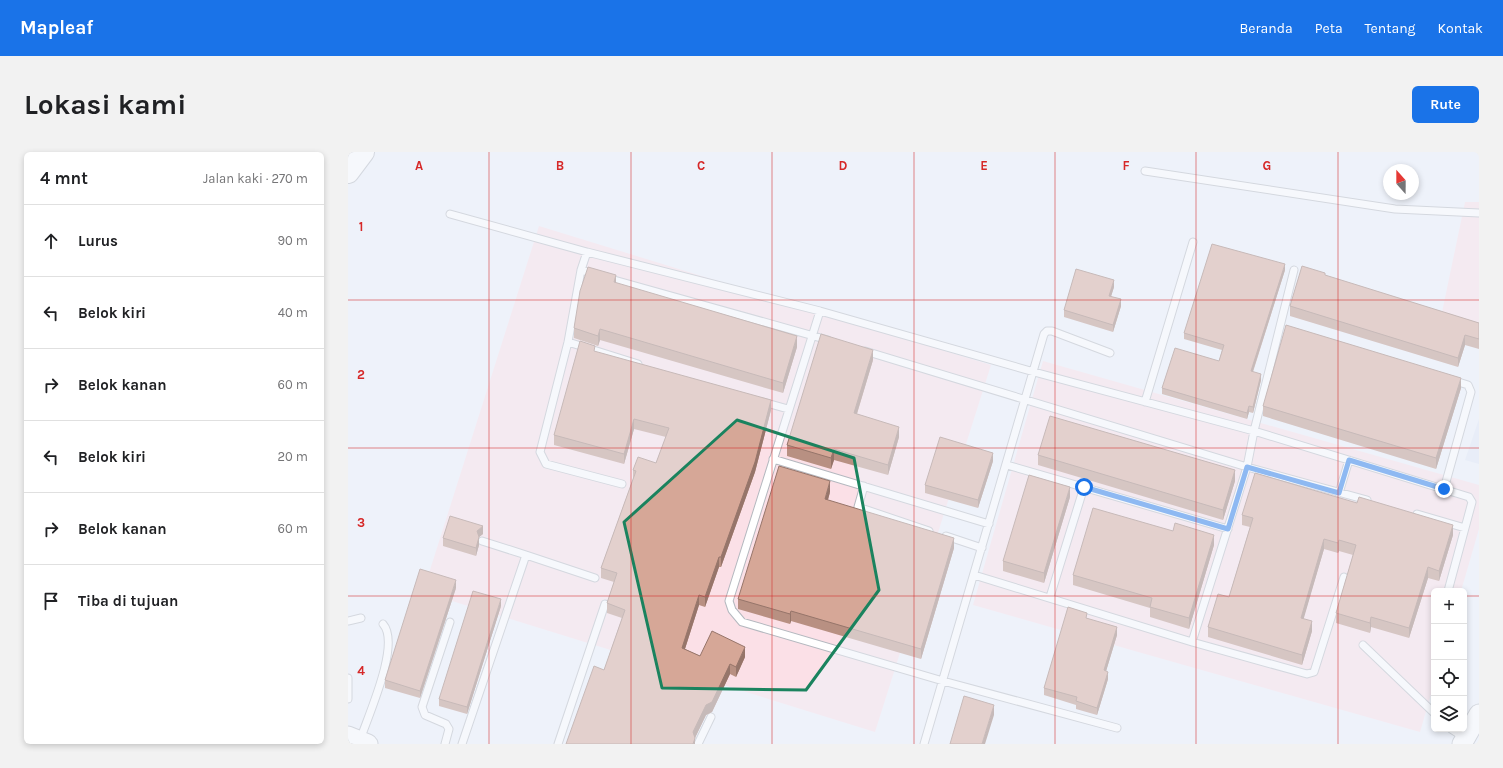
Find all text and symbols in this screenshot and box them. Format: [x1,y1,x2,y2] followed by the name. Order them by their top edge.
[20,17,93,39] text: Mapleaf
[1240,20,1293,37] text: Beranda
[1315,20,1343,37] text: Peta
[1365,20,1416,37] text: Tentang
[1438,20,1483,37] text: Kontak
[1412,86,1479,123] button: Rute
[24,88,186,121] text: Lokasi kami
[415,158,423,173] text: A
[556,158,564,173] text: B
[697,158,705,173] text: C
[839,158,848,173] text: D
[980,158,988,173] text: E
[1122,158,1130,173] text: F
[1263,158,1271,173] text: G
[1383,164,1419,200] north arrow
[40,168,88,188] text: 4 mnt
[203,171,308,186] text: Jalan kaki · 270 m
[359,219,363,234] text: 1
[40,230,62,252] icon: ahead
[78,232,118,250] text: Lurus
[277,233,308,248] text: 90 m
[40,302,62,324] icon: left
[78,304,146,322] text: Belok kiri
[278,305,308,320] text: 40 m
[357,367,365,382] text: 2
[40,374,62,396] icon: right
[78,376,167,394] text: Belok kanan
[278,377,308,392] text: 60 m
[40,446,62,468] icon: left
[78,448,146,466] text: Belok kiri
[278,449,308,464] text: 20 m
[1075,478,1093,496] route start
[1435,480,1453,498] route end
[357,515,365,530] text: 3
[40,518,62,540] icon: right
[78,520,167,538] text: Belok kanan
[278,521,308,536] text: 60 m
[1431,588,1467,732] map controls
[1431,588,1467,624] button: +
[40,590,62,612] icon: arrive
[78,592,178,610] text: Tiba di tujuan
[1431,624,1467,660] button: −
[1431,660,1467,696] button: locate
[357,663,365,678] text: 4
[1431,696,1467,732] button: layers

